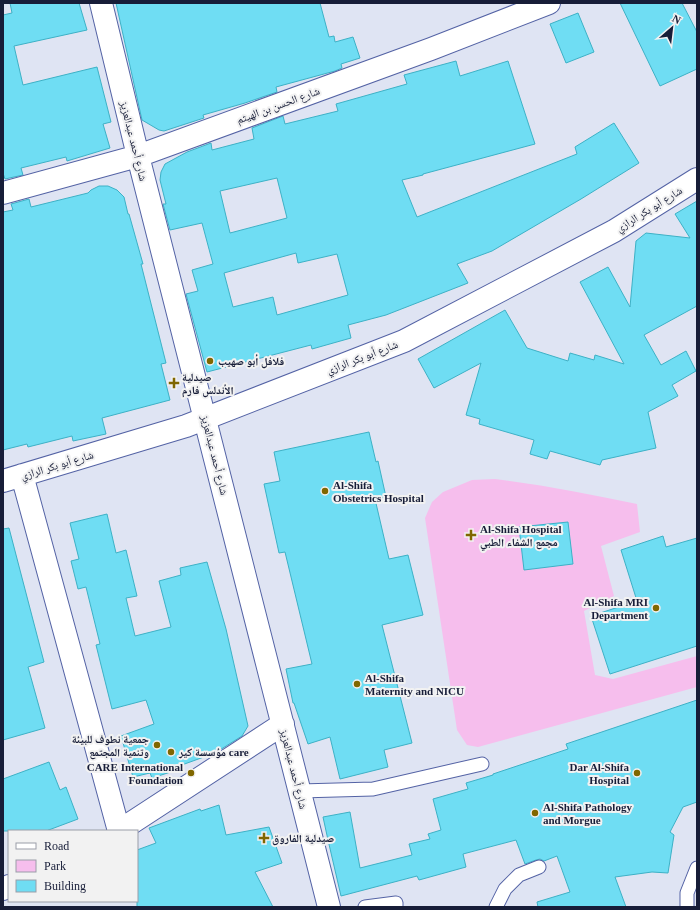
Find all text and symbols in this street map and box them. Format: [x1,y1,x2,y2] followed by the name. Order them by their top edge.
[652,8,692,48] north arrow
[670,12,683,26] text: N
[235,84,322,127] street label: شارع الحسن بن الهيثم
[117,99,151,182] street label: شارع أحمد عبدالعزيز
[613,183,686,236] street label: شارع أبو بكر الرازي
[324,337,400,379] street label: شارع أبو بكر الرازي
[218,354,285,369] place label: فلافل أبو صهيب
[205,356,215,366] marker: فلافل أبو صهيب
[182,371,234,398] place label: صيدلية الأندلس فارم
[169,378,179,388] marker: صيدلية الأندلس فارم
[198,413,232,496] street label: شارع أحمد عبدالعزيز
[19,447,96,484] street label: شارع أبو بكر الرازي
[333,479,424,504] place label: Al-Shifa Obstetrics Hospital
[320,486,330,496] marker: Al-Shifa Obstetrics Hospital
[480,523,562,551] place label: Al-Shifa Hospital مجمع الشفاء الطبي
[465,529,477,541] marker: Al-Shifa Hospital مجمع الشفاء الطبي
[584,596,648,621] place label: Al-Shifa MRI Department
[651,603,661,613] marker: Al-Shifa MRI Department
[365,672,464,697] place label: Al-Shifa Maternity and NICU
[352,679,362,689] marker: Al-Shifa Maternity and NICU
[277,727,311,810] street label: شارع أحمد عبدالعزيز
[72,733,149,760] place label: جمعية نطوف للبيئة وتنمية المجتمع
[152,740,162,750] marker: جمعية نطوف للبيئة وتنمية المجتمع
[178,746,249,759] place label: مؤسسة كير care
[166,747,176,757] marker: مؤسسة كير care
[87,761,183,786] place label: CARE International Foundation
[570,761,629,786] place label: Dar Al-Shifa Hospital
[186,768,196,778] marker: CARE International Foundation
[632,768,642,778] marker: Dar Al-Shifa Hospital
[543,801,632,826] place label: Al-Shifa Pathology and Morgue
[530,808,540,818] marker: Al-Shifa Pathology and Morgue
[8,830,138,902] legend
[272,832,335,846] place label: صيدلية الفاروق
[259,833,269,843] marker: صيدلية الفاروق
[44,839,69,853] text: Road
[44,859,66,873] text: Park
[44,879,86,893] text: Building

